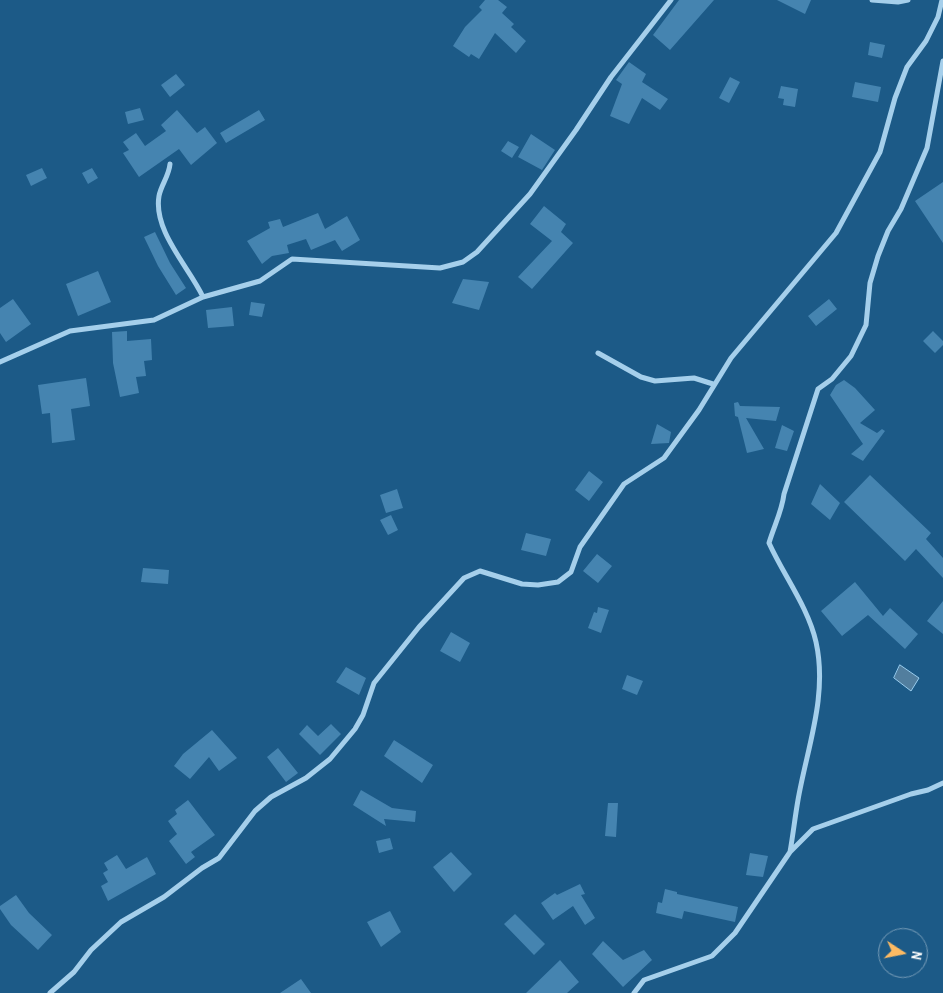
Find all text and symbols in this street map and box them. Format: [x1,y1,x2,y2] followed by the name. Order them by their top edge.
[878,928,928,978] north arrow
[907,950,926,961] text: N

